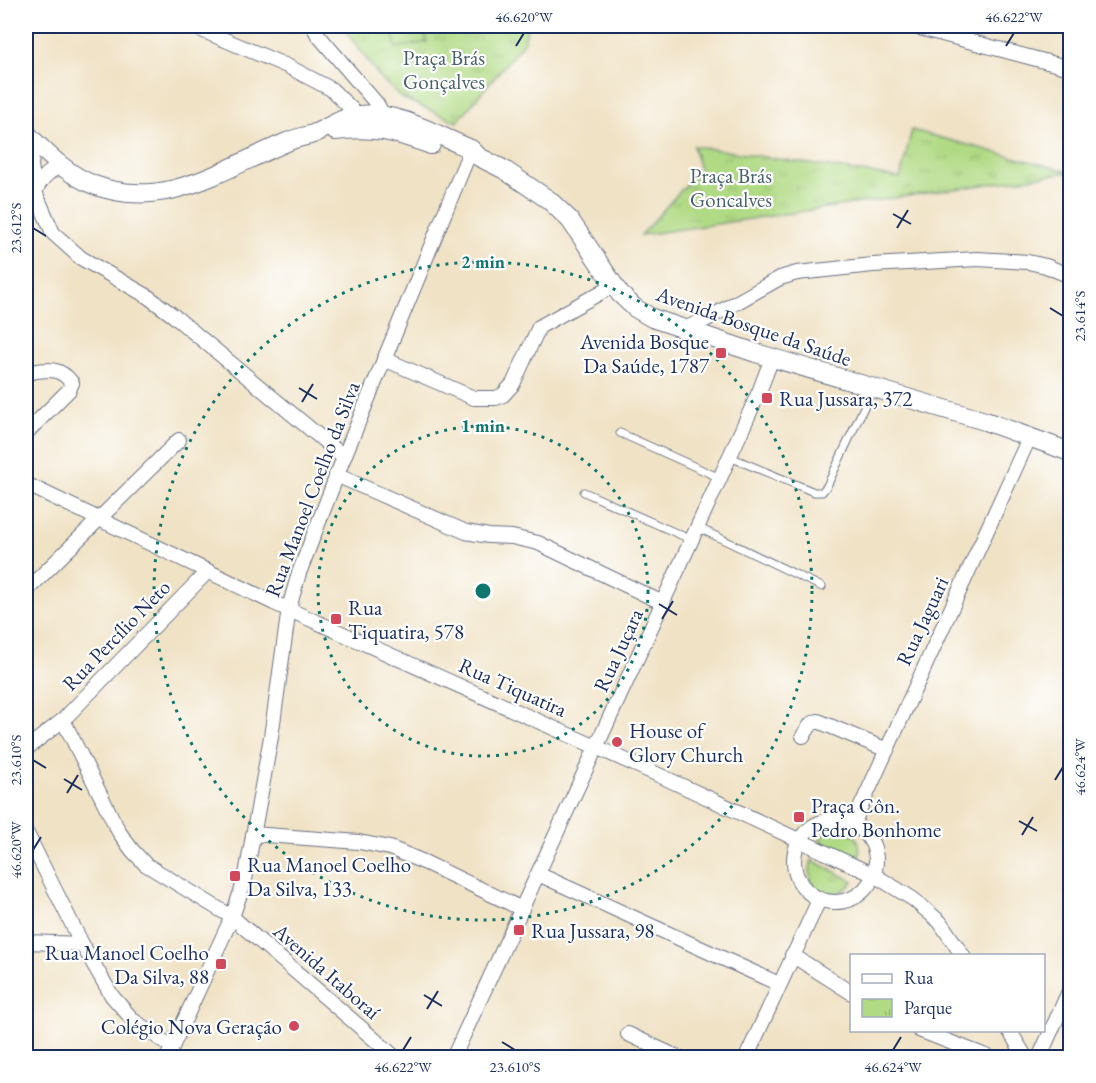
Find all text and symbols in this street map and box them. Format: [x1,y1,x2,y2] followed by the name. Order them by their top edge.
[495,7,553,26] text: 46.620°W
[985,7,1043,26] text: 46.622°W
[403,44,485,95] park label: Praça Brás Gonçalves
[690,162,772,213] park label: Praça Brás Goncalves
[6,203,25,253] text: 23.612°S
[461,250,505,273] text: 2 min
[652,280,855,372] street label: Avenida Bosque da Saúde
[1070,291,1089,341] text: 23.614°S
[579,328,710,379] place label: Avenida Bosque Da Saúde, 1787
[714,346,728,360] marker: Avenida Bosque Da Saúde, 1787
[258,377,366,601] street label: Rua Manoel Coelho da Silva
[779,385,912,412] place label: Rua Jussara, 372
[760,391,774,405] marker: Rua Jussara, 372
[461,414,505,437] text: 1 min
[890,572,954,670] street label: Rua Jaguari
[56,574,176,696] street label: Rua Percílio Neto
[473,581,493,601] centre of rings
[348,594,464,645] place label: Rua Tiquatira, 578
[587,603,649,696] street label: Rua Juçara
[329,612,343,626] marker: Rua Tiquatira, 578
[455,651,572,723] street label: Rua Tiquatira
[629,717,744,768] place label: House of Glory Church
[6,735,25,785] text: 23.610°S
[610,735,624,749] marker: House of Glory Church
[1070,738,1089,796] text: 46.624°W
[811,792,941,843] place label: Praça Côn. Pedro Bonhome
[792,810,806,824] marker: Praça Côn. Pedro Bonhome
[6,821,25,879] text: 46.620°W
[247,851,411,902] place label: Rua Manoel Coelho Da Silva, 133
[228,869,242,883] marker: Rua Manoel Coelho Da Silva, 133
[267,916,387,1025] street label: Avenida Itaboraí
[531,917,654,944] place label: Rua Jussara, 98
[512,923,526,937] marker: Rua Jussara, 98
[45,939,209,990] place label: Rua Manoel Coelho Da Silva, 88
[850,954,1045,1032] legend
[214,957,228,971] marker: Rua Manoel Coelho Da Silva, 88
[904,966,934,989] text: Rua
[904,996,952,1019] text: Parque
[101,1013,282,1040] place label: Colégio Nova Geração
[287,1019,301,1033] marker: Colégio Nova Geração
[374,1057,432,1076] text: 46.622°W
[490,1057,540,1076] text: 23.610°S
[864,1057,922,1076] text: 46.624°W

